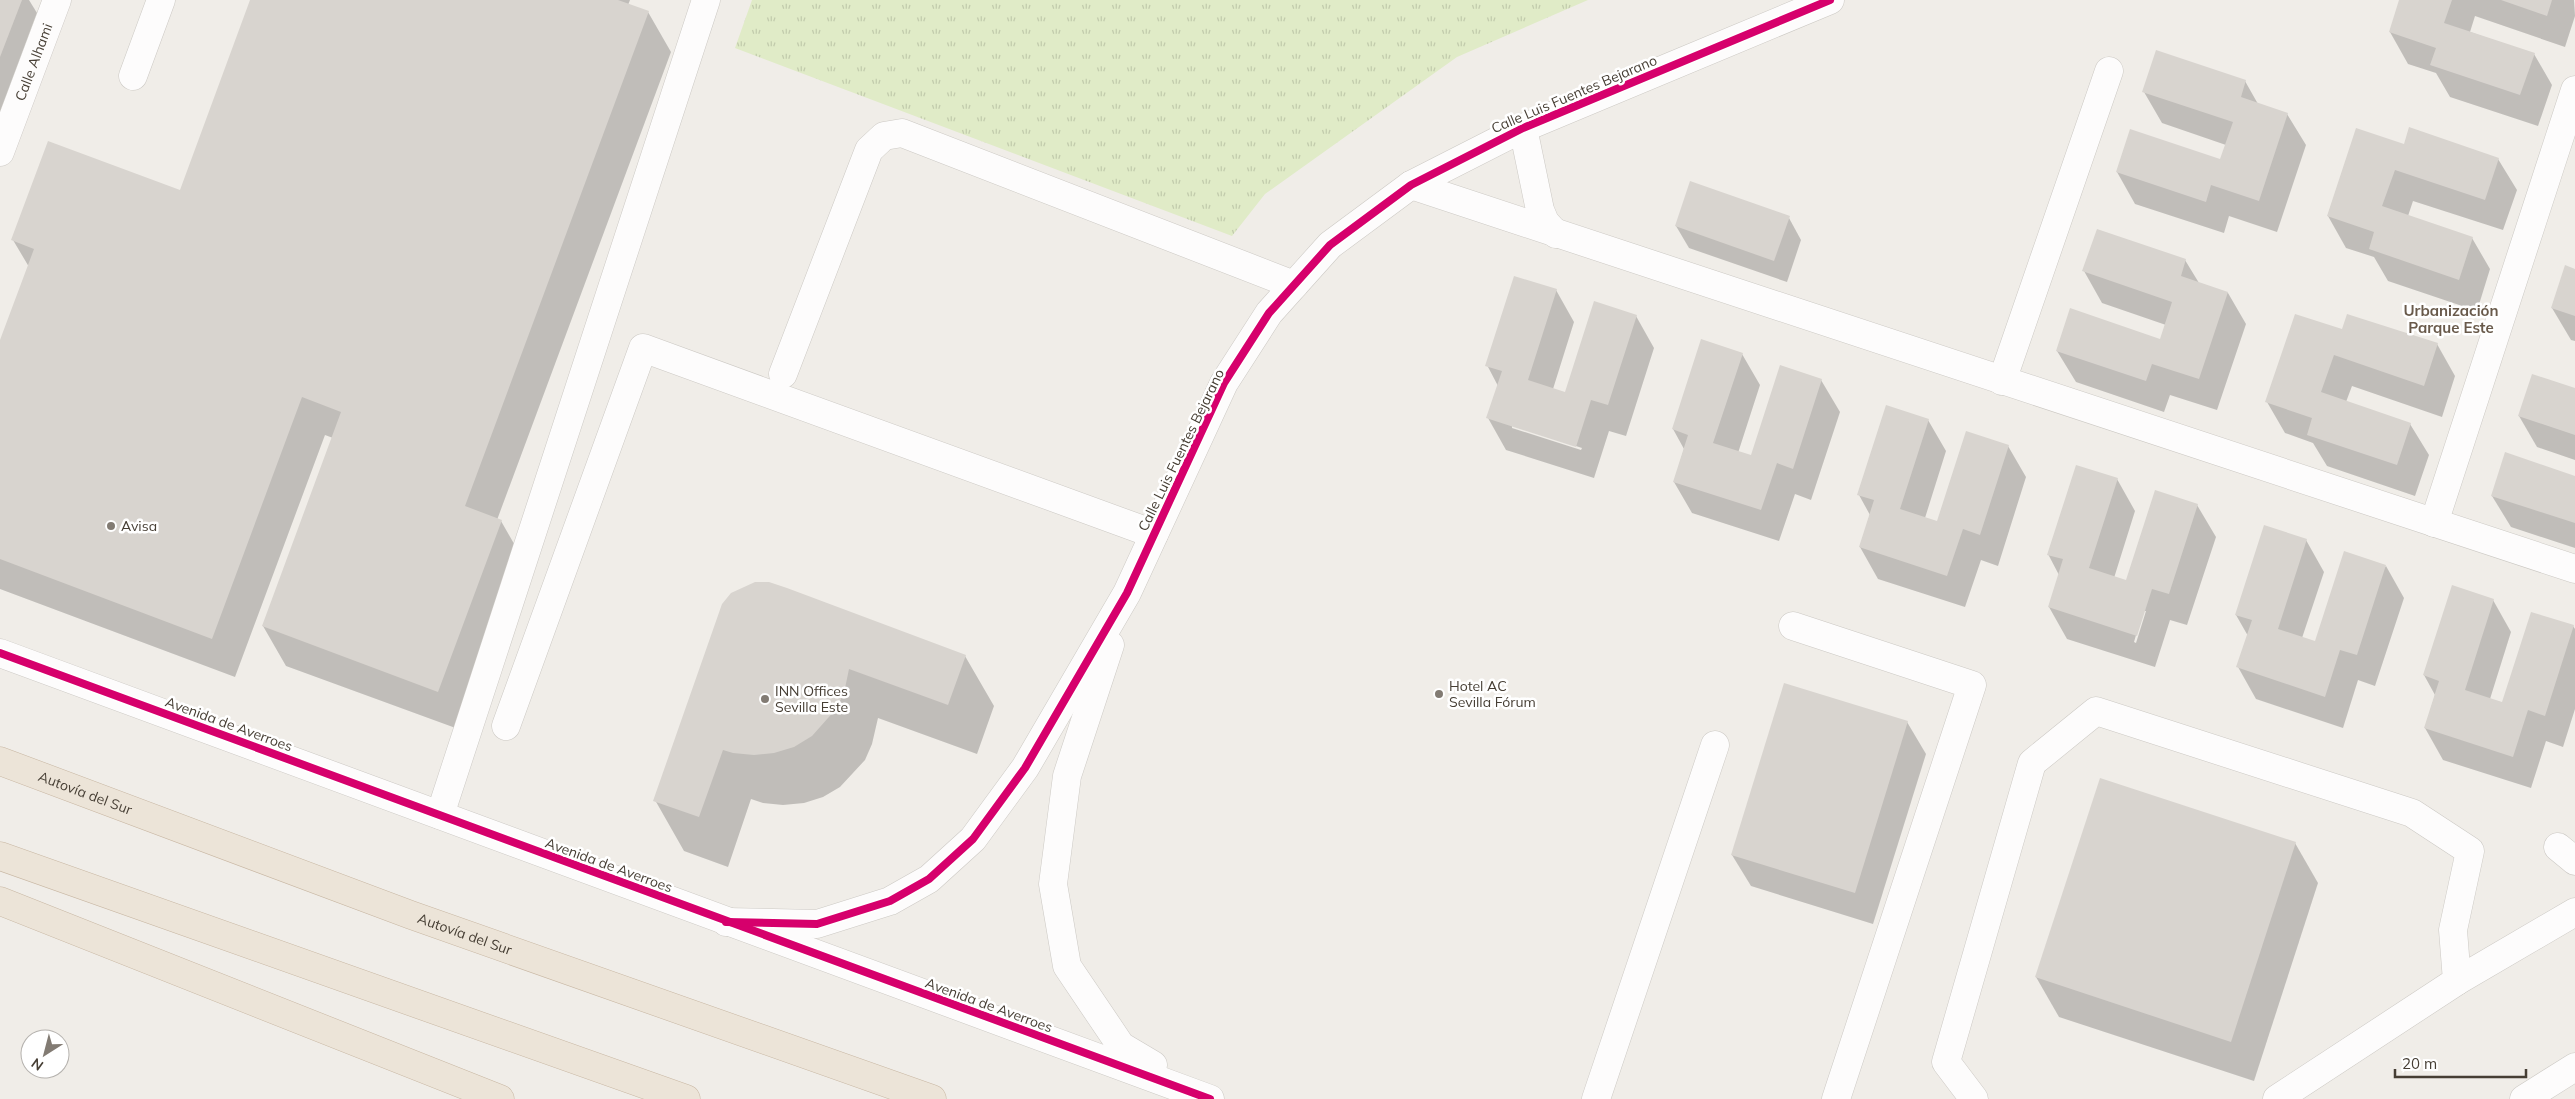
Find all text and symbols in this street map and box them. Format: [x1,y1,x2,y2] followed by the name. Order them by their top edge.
[11,21,56,103] street label: Calle Alhami
[1488,51,1660,137] street label: Calle Luis Fuentes Bejarano
[2403,301,2499,337] district label: Urbanización Parque Este
[1134,366,1228,534] street label: Calle Luis Fuentes Bejarano
[121,517,157,535] place label: Avisa
[105,520,117,532] marker: Avisa
[1449,677,1536,711] place label: Hotel AC Sevilla Fórum
[775,682,848,716] place label: INN Offices Sevilla Este
[1433,688,1445,700] marker: Hotel AC Sevilla Fórum
[163,693,295,755] street label: Avenida de Averroes
[759,693,771,705] marker: INN Offices Sevilla Este
[36,767,136,819] street label: Autovía del Sur
[543,834,675,896] street label: Avenida de Averroes
[415,909,515,959] street label: Autovía del Sur
[923,974,1055,1036] street label: Avenida de Averroes
[20,1029,70,1079] north arrow
[2395,1046,2526,1078] scale bar
[28,1054,47,1075] text: N
[2402,1054,2437,1073] text: 20 m

